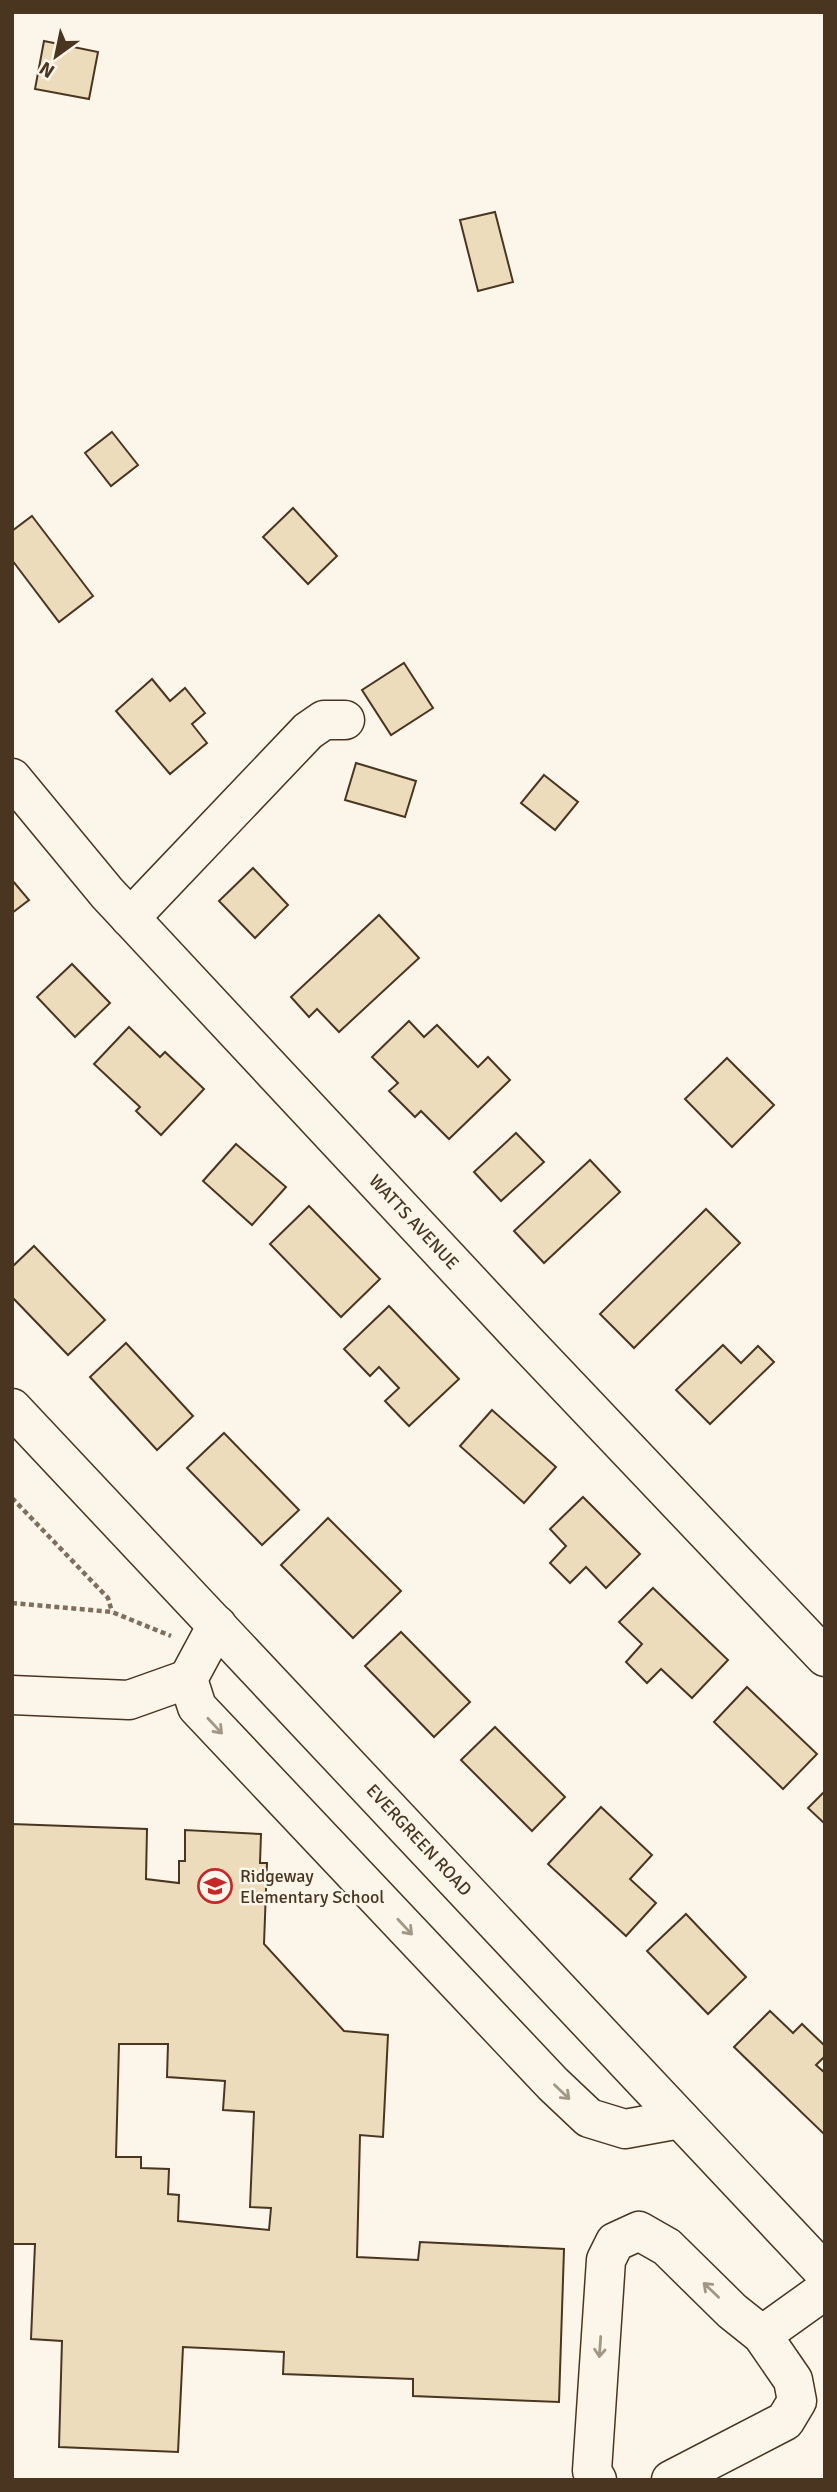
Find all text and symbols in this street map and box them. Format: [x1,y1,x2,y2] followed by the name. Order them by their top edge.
[21,21,91,91] north arrow
[35,56,59,83] text: N
[364,1170,464,1274] street label: WATTS AVENUE
[207,1717,224,1734] one-way arrow
[361,1779,477,1901] street label: EVERGREEN ROAD
[240,1865,385,1908] place label: Ridgeway Elementary School
[196,1867,234,1905] school or university icon: Ridgeway Elementary School
[397,1918,414,1935] one-way arrow
[553,2084,570,2101] one-way arrow
[703,2282,720,2299] one-way arrow
[593,2335,606,2358] one-way arrow

